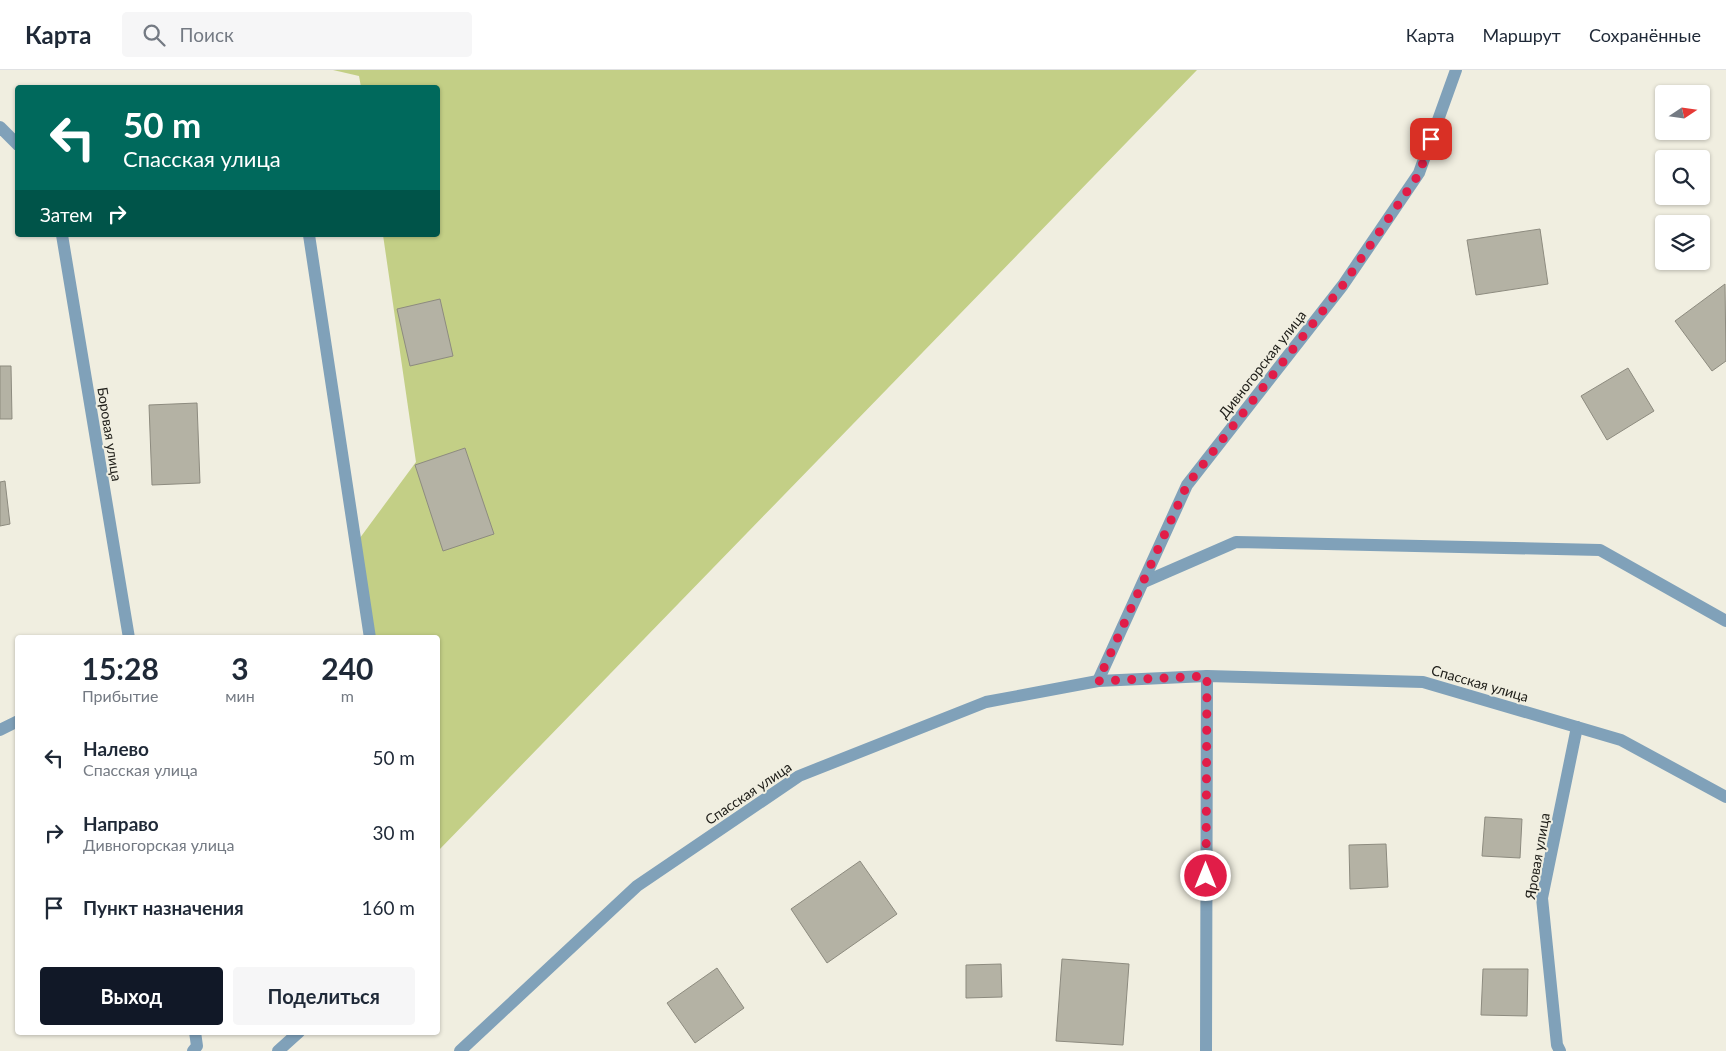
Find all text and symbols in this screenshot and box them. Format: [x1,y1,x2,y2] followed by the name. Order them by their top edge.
[122,12,472,57] search box
[25,20,92,49] text: Карта
[140,21,168,49] icon: search
[180,23,234,46] text: Поиск
[1406,24,1454,46] text: Карта
[1482,24,1561,46] text: Маршрут
[1589,24,1701,46] text: Сохранённые
[1655,85,1710,140] north arrow
[1655,85,1710,270] map controls
[123,103,201,145] text: 50 m
[40,105,105,170] icon: left
[1410,118,1452,160] pin
[1417,125,1445,153] icon: arrive
[123,145,281,172] text: Спасская улица
[1655,150,1710,205] button: search
[103,200,131,228] icon: right
[40,203,93,226] text: Затем
[1655,215,1710,270] button: layers
[1214,307,1310,421] street label: Дивногорская улица
[94,386,126,482] street label: Боровая улица
[81,650,159,686] text: 15:28
[231,650,249,686] text: 3
[321,650,374,686] text: 240
[1429,661,1531,705] street label: Спасская улица
[82,686,158,705] text: Прибытие
[225,686,255,705] text: мин
[341,686,354,705] text: m
[83,737,149,760] text: Налево
[40,744,68,772] icon: left
[372,746,415,769] text: 50 m
[702,758,794,828] street label: Спасская улица
[83,760,198,779] text: Спасская улица
[1521,811,1553,902] street label: Яровая улица
[83,812,159,835] text: Направо
[40,819,68,847] icon: right
[372,821,415,844] text: 30 m
[83,835,234,854] text: Дивногорская улица
[1179,849,1231,901] position arrow
[40,894,68,922] icon: arrive
[83,896,244,919] text: Пункт назначения
[361,896,415,919] text: 160 m
[40,967,223,1025] button: Выход
[233,967,415,1025] button: Поделиться

